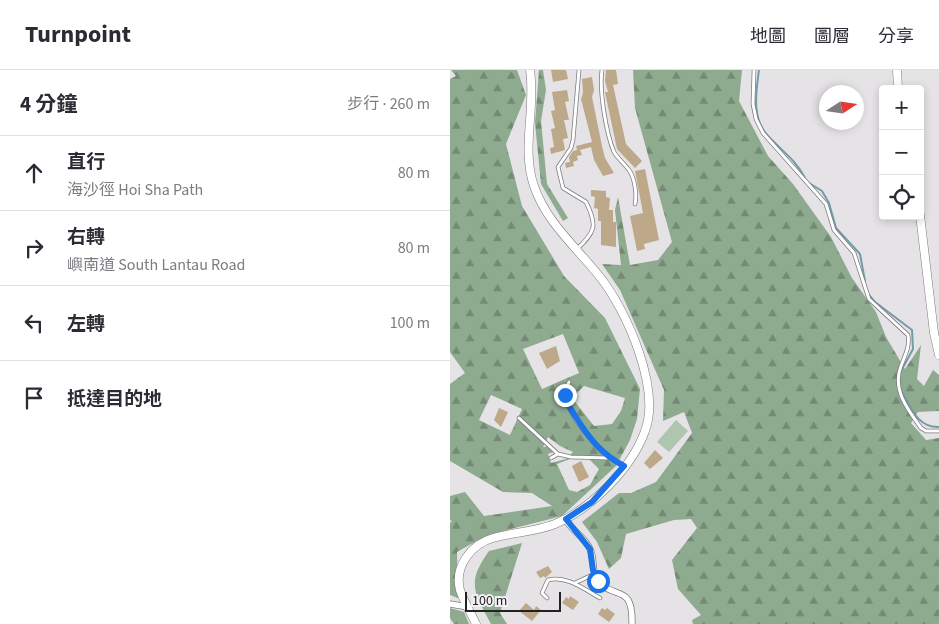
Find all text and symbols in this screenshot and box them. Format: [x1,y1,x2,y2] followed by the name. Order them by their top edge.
[25,17,131,52] text: Turnpoint
[750,24,786,49] text: 地圖
[814,24,850,49] text: 圖層
[878,24,914,49] text: 分享
[819,85,864,130] north arrow
[879,85,924,220] map controls
[879,85,924,130] button: +
[20,89,77,119] text: 4 分鐘
[347,93,430,115] text: 步行 · 260 m
[879,130,924,175] button: −
[67,149,105,176] text: 直行
[20,159,48,187] icon: ahead
[398,162,430,184] text: 80 m
[879,175,924,220] button: locate
[67,179,203,201] text: 海沙徑 Hoi Sha Path
[67,224,105,251] text: 右轉
[20,234,48,262] icon: right
[398,237,430,259] text: 80 m
[67,254,245,276] text: 嶼南道 South Lantau Road
[20,309,48,337] icon: left
[67,311,105,338] text: 左轉
[390,312,430,334] text: 100 m
[20,384,48,412] icon: arrive
[554,384,577,407] route end
[67,386,162,413] text: 抵達目的地
[587,570,610,593] route start
[465,589,561,612] scale bar
[472,591,507,611] text: 100 m

